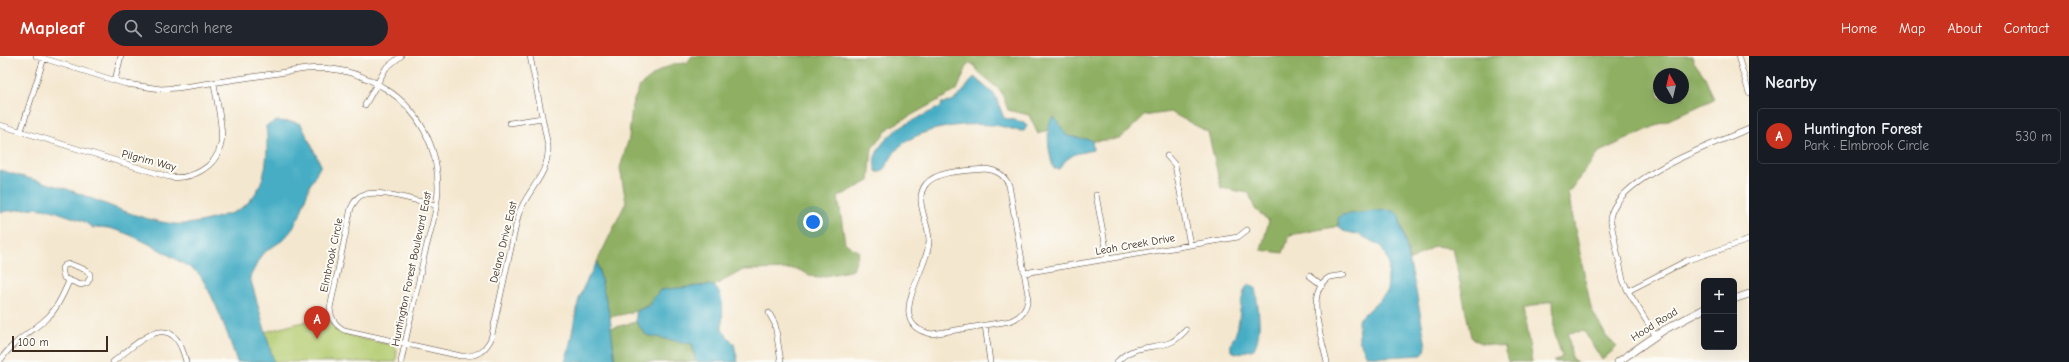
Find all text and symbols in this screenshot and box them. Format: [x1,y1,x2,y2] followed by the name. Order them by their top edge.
[108,10,388,46] search box
[20,17,84,39] text: Mapleaf
[122,17,144,39] icon: search
[154,19,233,37] text: Search here
[1841,20,1877,37] text: Home
[1899,20,1925,37] text: Map
[1947,20,1982,37] text: About
[2004,20,2049,37] text: Contact
[1653,68,1689,104] north arrow
[1765,73,1816,92] text: Nearby
[1804,120,1922,138] text: Huntington Forest
[1775,129,1783,144] text: A
[2015,129,2052,144] text: 530 m
[1804,138,1929,153] text: Park · Elmbrook Circle
[120,147,178,174] street label: Pilgrim Way
[389,190,434,348] street label: Huntington Forest Boulevard East
[487,199,520,284] street label: Delano Drive East
[803,212,823,232] your location
[317,216,346,293] street label: Elmbrook Circle
[1094,231,1176,258] street label: Leah Creek Drive
[1701,278,1737,350] map controls
[1701,278,1737,314] button: +
[1628,305,1680,344] street label: Hood Road
[304,306,330,339] pin: A
[1701,314,1737,350] button: −
[12,334,108,353] scale bar
[18,336,49,349] text: 100 m

